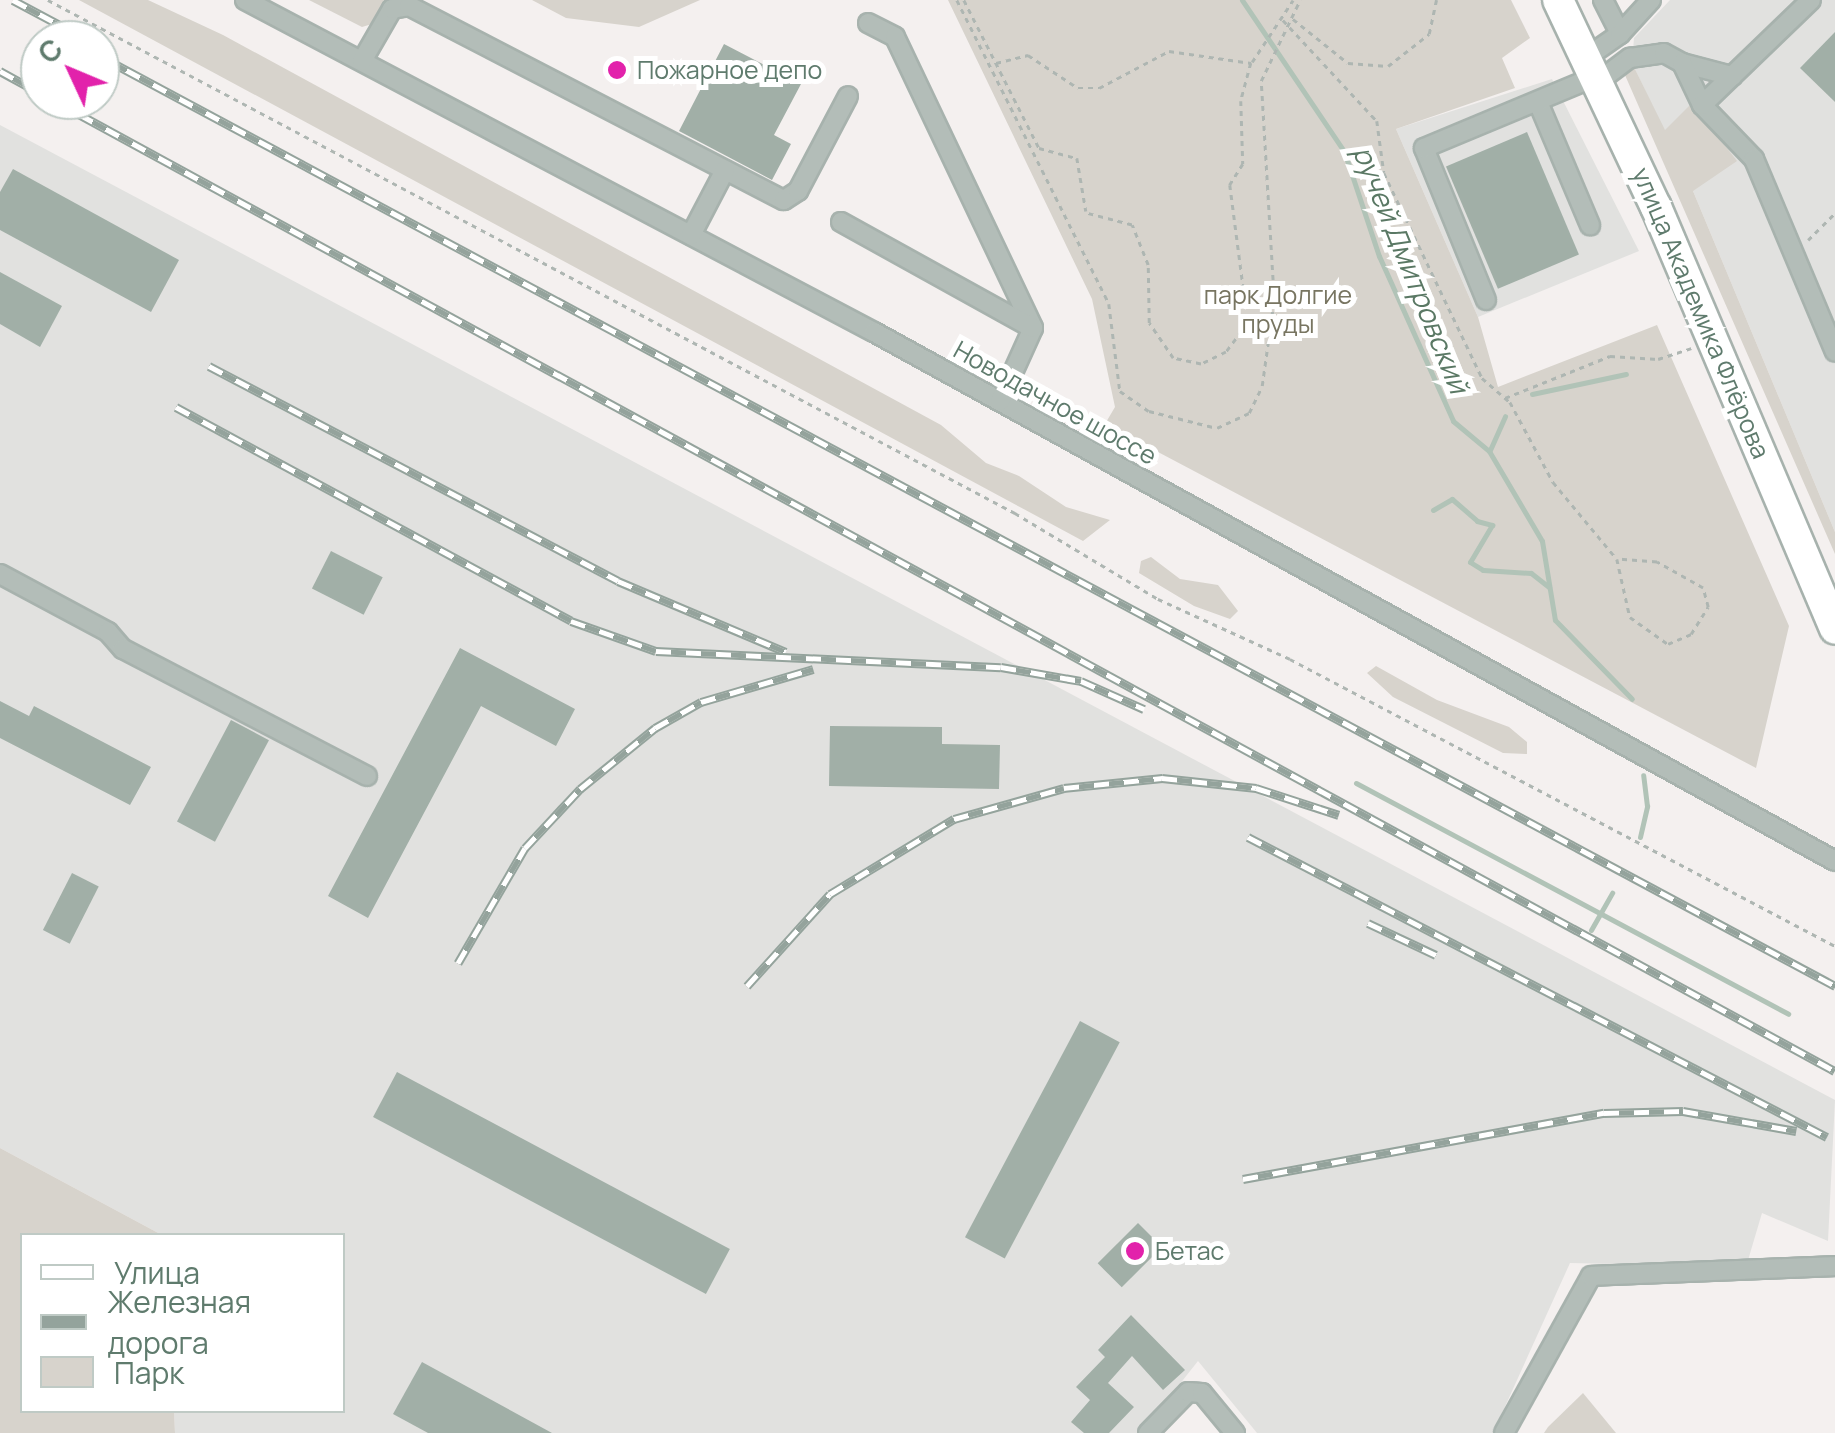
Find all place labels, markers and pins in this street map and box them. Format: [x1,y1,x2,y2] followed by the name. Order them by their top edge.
[637,55,822,85] place label: Пожарное депо
[606,59,628,81] marker: Пожарное депо
[1155,1236,1224,1266] place label: Бетас
[1124,1240,1146,1262] marker: Бетас

